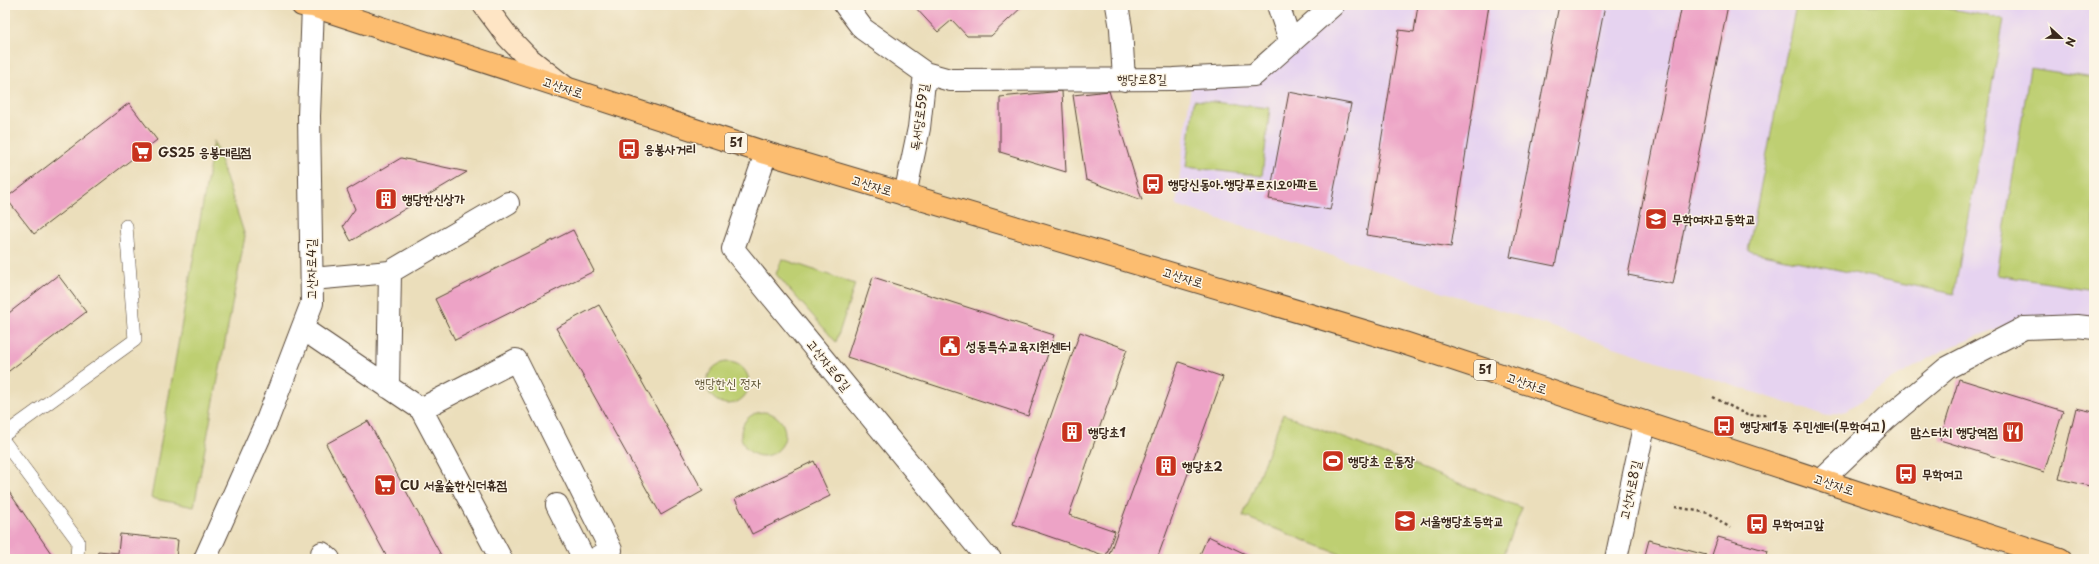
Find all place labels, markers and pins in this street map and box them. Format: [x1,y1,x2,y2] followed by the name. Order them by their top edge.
[616,136,642,162] bus stop icon: 응봉사거리
[129,139,155,165] supermarket icon: GS25 응봉대림점
[644,139,696,158] place label: 응봉사거리
[158,142,252,161] place label: GS25 응봉대림점
[1140,171,1166,197] bus stop icon: 행당신동아.행당푸르지오아파트
[1167,174,1319,193] place label: 행당신동아.행당푸르지오아파트
[373,186,399,212] building icon: 행당한신상가
[401,189,465,208] place label: 행당한신상가
[1643,206,1669,232] school or university icon: 무학여자고등학교
[1672,209,1756,228] place label: 무학여자고등학교
[937,333,963,359] public building icon: 성동특수교육지원센터
[965,336,1071,355] place label: 성동특수교육지원센터
[1711,413,1737,439] bus stop icon: 행당제1동 주민센터(무학여고)
[1739,416,1886,435] place label: 행당제1동 주민센터(무학여고)
[1059,419,1085,445] building icon: 행당초1
[2000,419,2026,445] restaurant icon: 맘스터치 행당역점
[1087,422,1126,441] place label: 행당초1
[1910,422,1999,441] place label: 맘스터치 행당역점
[1320,448,1346,474] sports icon: 행당초 운동장
[1347,451,1415,470] place label: 행당초 운동장
[1153,453,1179,479] building icon: 행당초2
[1181,456,1223,475] place label: 행당초2
[1893,461,1919,487] bus stop icon: 무학여고
[1922,464,1964,483] place label: 무학여고
[372,472,398,498] supermarket icon: CU 서울숲한신더휴점
[400,475,508,494] place label: CU 서울숲한신더휴점
[1392,508,1418,534] school or university icon: 서울행당초등학교
[1420,511,1504,530] place label: 서울행당초등학교
[1744,511,1770,537] bus stop icon: 무학여고앞
[1772,514,1825,533] place label: 무학여고앞

